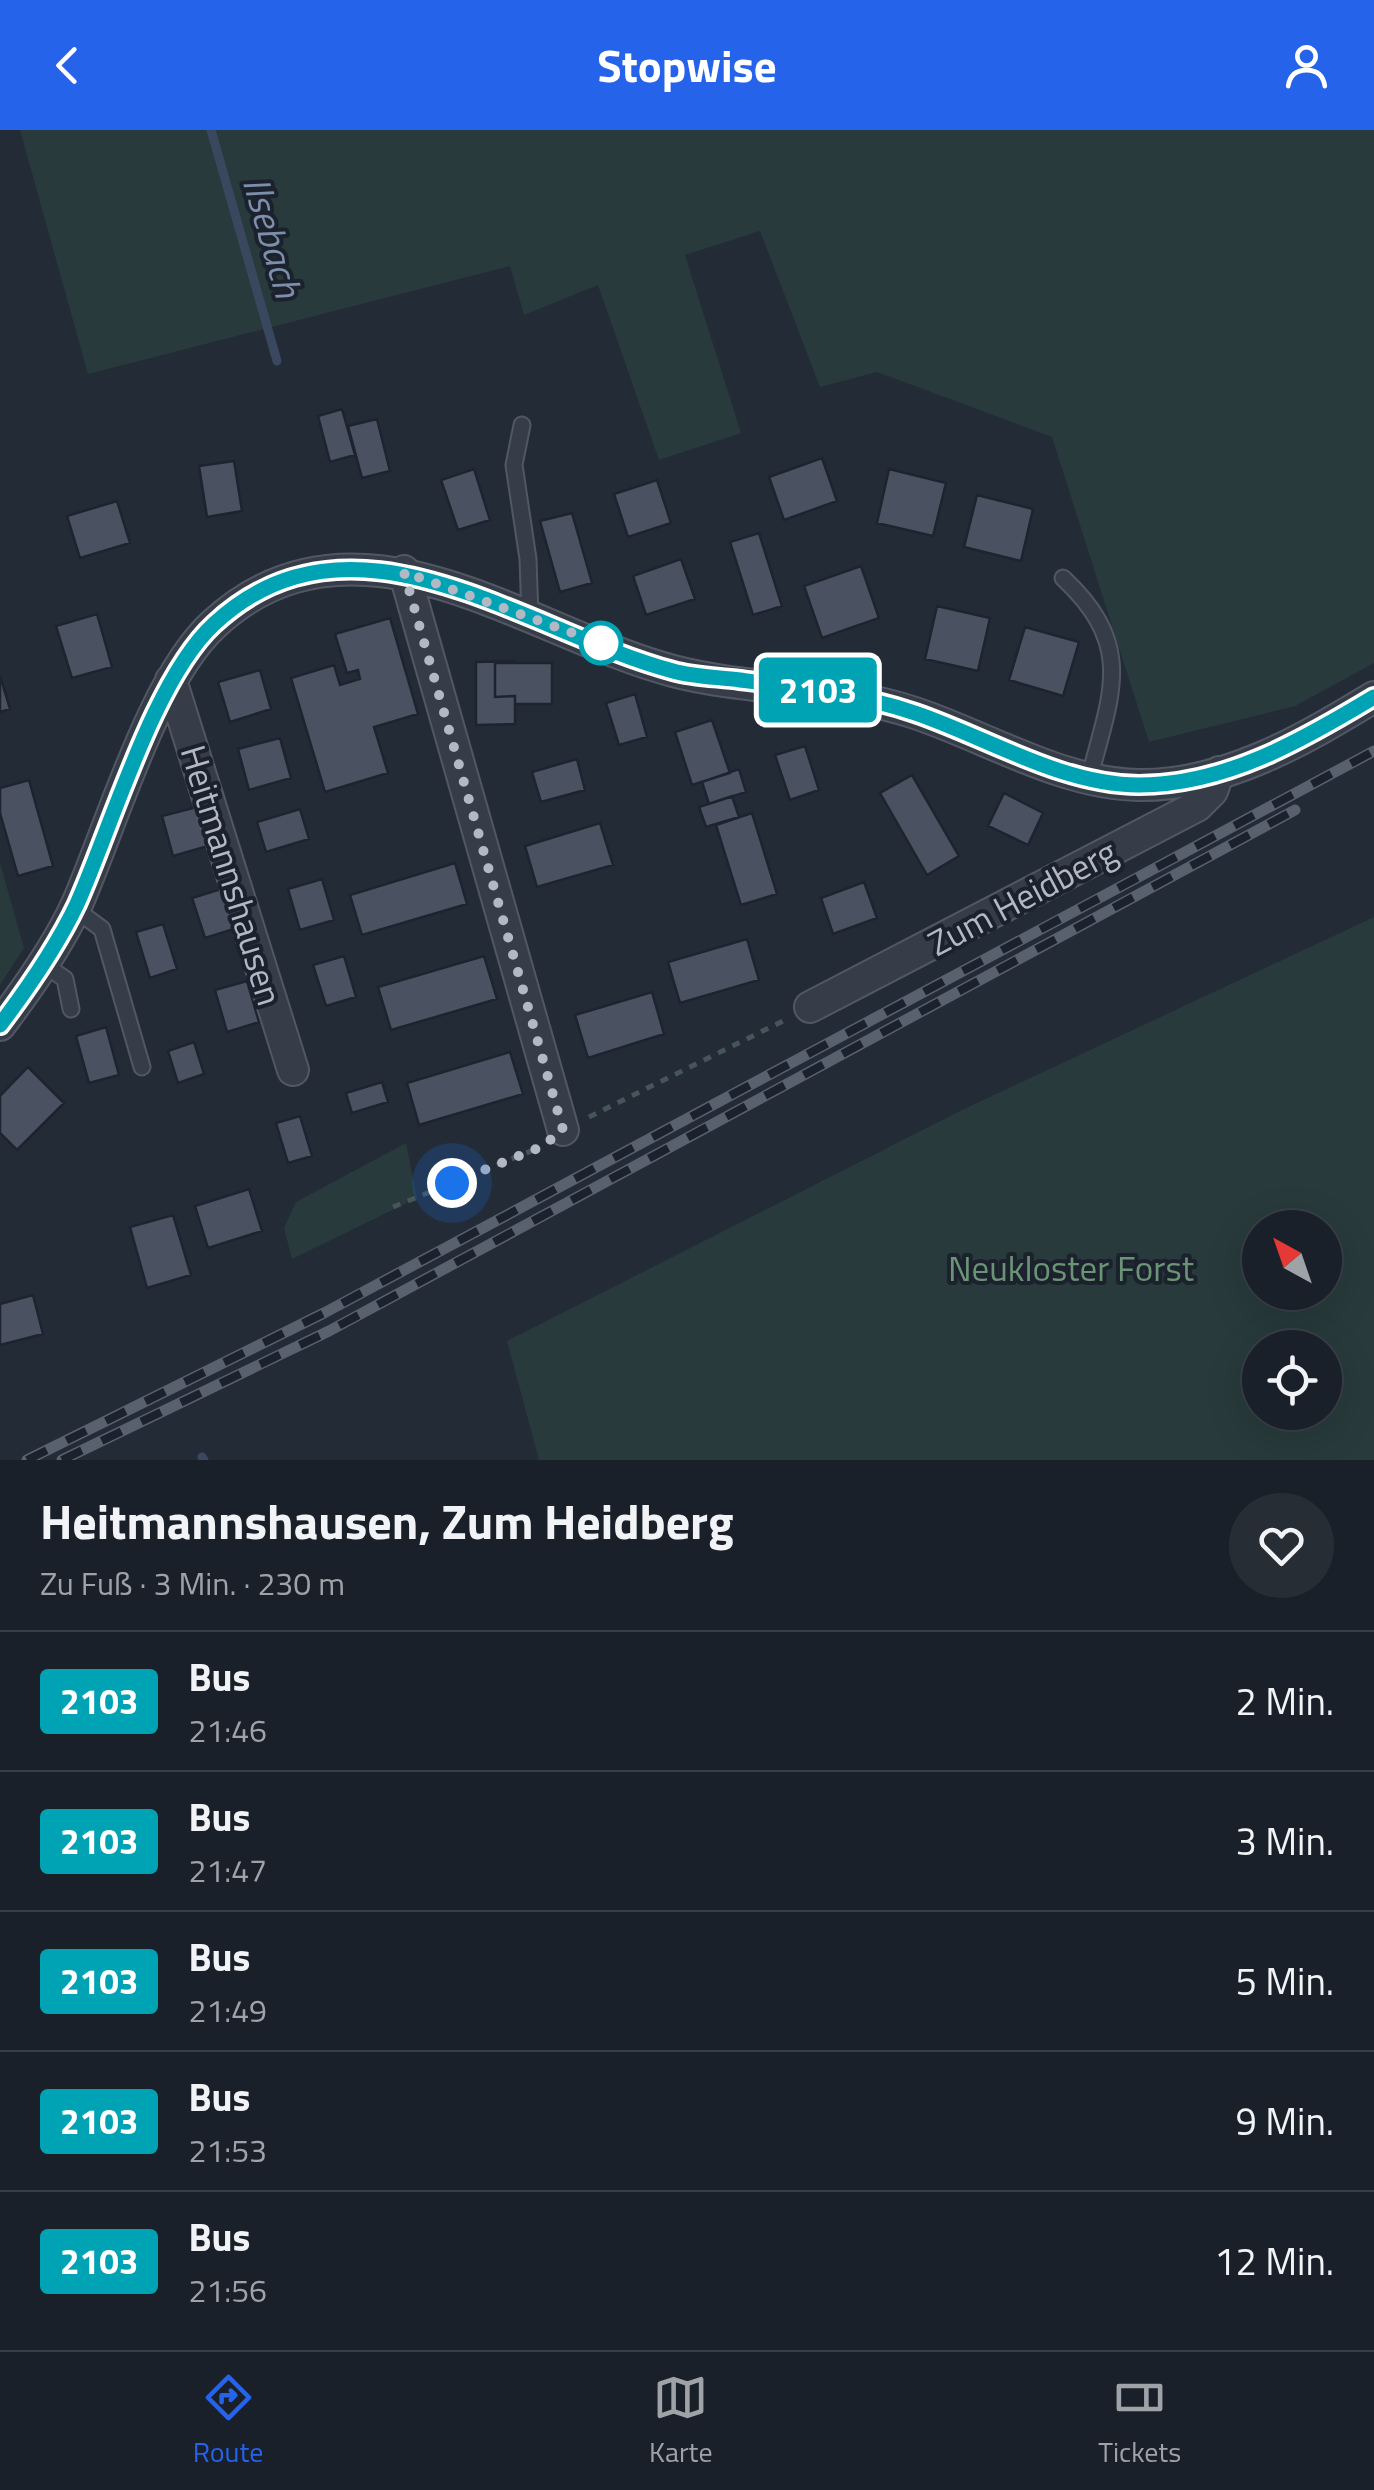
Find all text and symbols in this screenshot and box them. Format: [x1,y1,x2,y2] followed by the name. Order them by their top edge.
[597,31,777,99] text: Stopwise
[40,38,95,93] icon: back
[1279,38,1334,93] icon: person
[228,170,318,305] water label: Ilsebach
[580,622,622,664] unlabelled marker
[748,658,888,722] line badge: 2103
[779,663,857,717] text: 2103
[167,738,297,1012] street label: Heitmannshausen
[918,825,1126,969] street label: Zum Heidberg
[427,1158,477,1208] your location
[1242,1210,1342,1310] north arrow
[1242,1210,1342,1430] map controls
[948,1241,1194,1295] park label: Neukloster Forst
[1242,1330,1342,1430] button: locate
[40,1485,734,1558] text: Heitmannshausen, Zum Heidberg
[1229,1493,1334,1598] button: heart
[40,1559,345,1607] text: Zu Fuß · 3 Min. · 230 m
[188,1648,251,1706] text: Bus
[1236,1672,1334,1730] text: 2 Min.
[60,1674,138,1728] text: 2103
[188,1706,267,1754] text: 21:46
[188,1788,251,1846] text: Bus
[1236,1812,1334,1870] text: 3 Min.
[60,1814,138,1868] text: 2103
[188,1846,267,1894] text: 21:47
[188,1928,251,1986] text: Bus
[1236,1952,1334,2010] text: 5 Min.
[60,1954,138,2008] text: 2103
[188,1986,267,2034] text: 21:49
[188,2068,251,2126] text: Bus
[1236,2092,1334,2150] text: 9 Min.
[60,2094,138,2148] text: 2103
[188,2126,267,2174] text: 21:53
[188,2208,251,2266] text: Bus
[1214,2232,1334,2290] text: 12 Min.
[60,2234,138,2288] text: 2103
[188,2266,267,2314] text: 21:56
[193,2370,263,2473] tab: Route
[649,2370,713,2473] tab: Karte
[1098,2370,1181,2473] tab: Tickets

